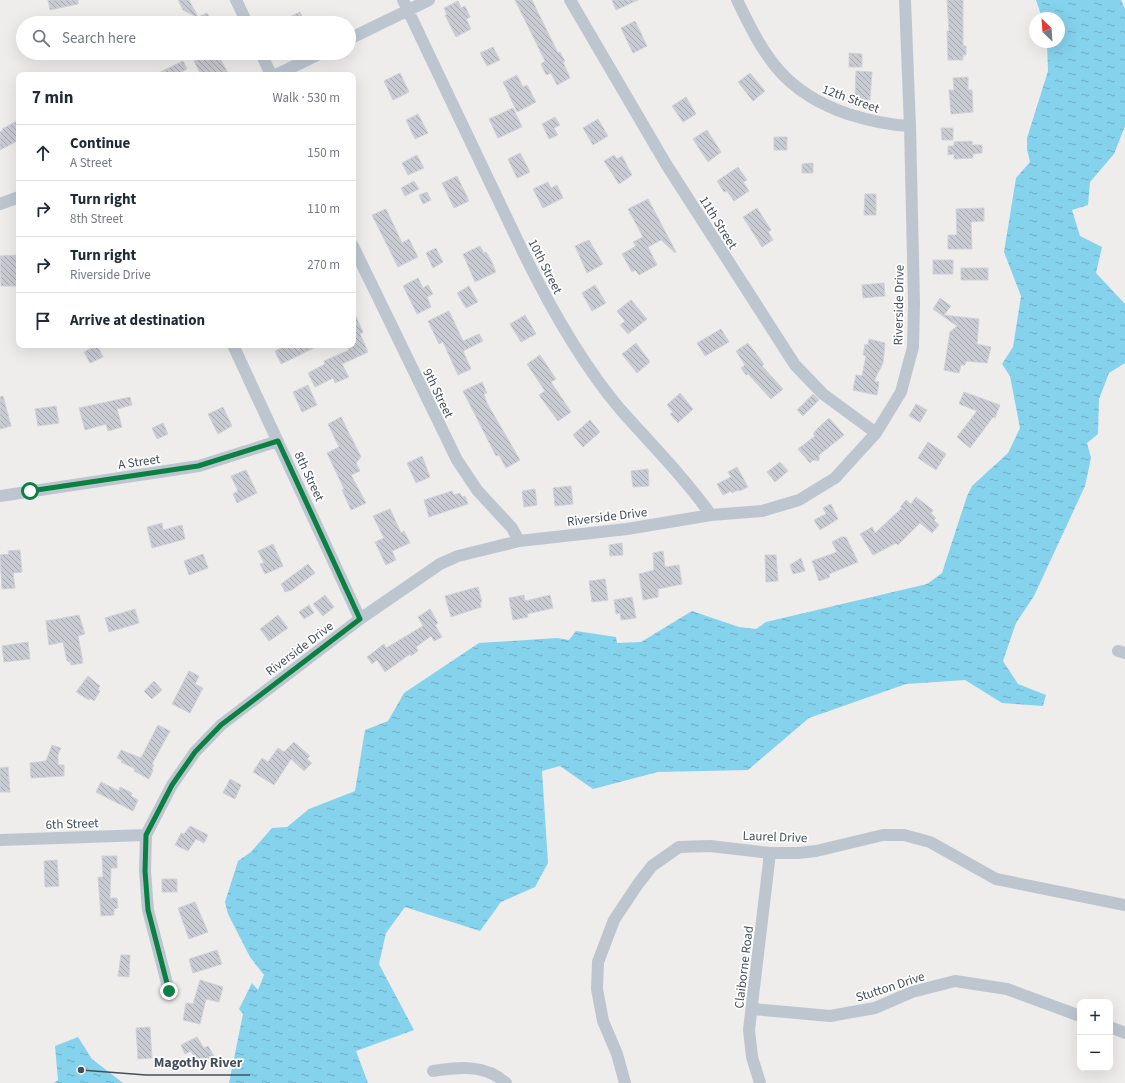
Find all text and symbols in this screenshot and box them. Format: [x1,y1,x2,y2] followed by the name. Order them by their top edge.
[1029,12,1065,48] north arrow
[16,16,356,60] search box
[30,27,52,49] icon: search
[62,28,136,49] text: Search here
[820,80,882,118] street label: 12th Street
[32,86,73,110] text: 7 min
[272,89,340,107] text: Walk · 530 m
[70,133,130,154] text: Continue
[32,142,54,164] icon: ahead
[307,144,340,162] text: 150 m
[70,154,112,172] text: A Street
[70,189,136,210] text: Turn right
[695,193,742,253] street label: 11th Street
[32,198,54,220] icon: right
[307,200,340,218] text: 110 m
[70,210,123,228] text: 8th Street
[524,236,567,298] street label: 10th Street
[70,245,136,266] text: Turn right
[32,254,54,276] icon: right
[307,256,340,274] text: 270 m
[889,265,909,345] street label: Riverside Drive
[70,266,151,284] text: Riverside Drive
[32,310,54,332] icon: arrive
[70,310,205,331] text: Arrive at destination
[418,366,458,422] street label: 9th Street
[290,449,329,505] street label: 8th Street
[117,450,162,474] street label: A Street
[21,482,39,500] route start
[566,503,648,531] street label: Riverside Drive
[262,617,337,680] street label: Riverside Drive
[45,814,99,834] street label: 6th Street
[742,827,808,847] street label: Laurel Drive
[730,925,758,1010] street label: Claiborne Road
[854,967,927,1007] street label: Stutton Drive
[160,982,178,1000] route end
[1077,999,1113,1071] map controls
[1077,999,1113,1035] button: +
[1077,1035,1113,1071] button: −
[146,1049,250,1075] callout: Magothy River
[154,1053,243,1073] text: Magothy River

